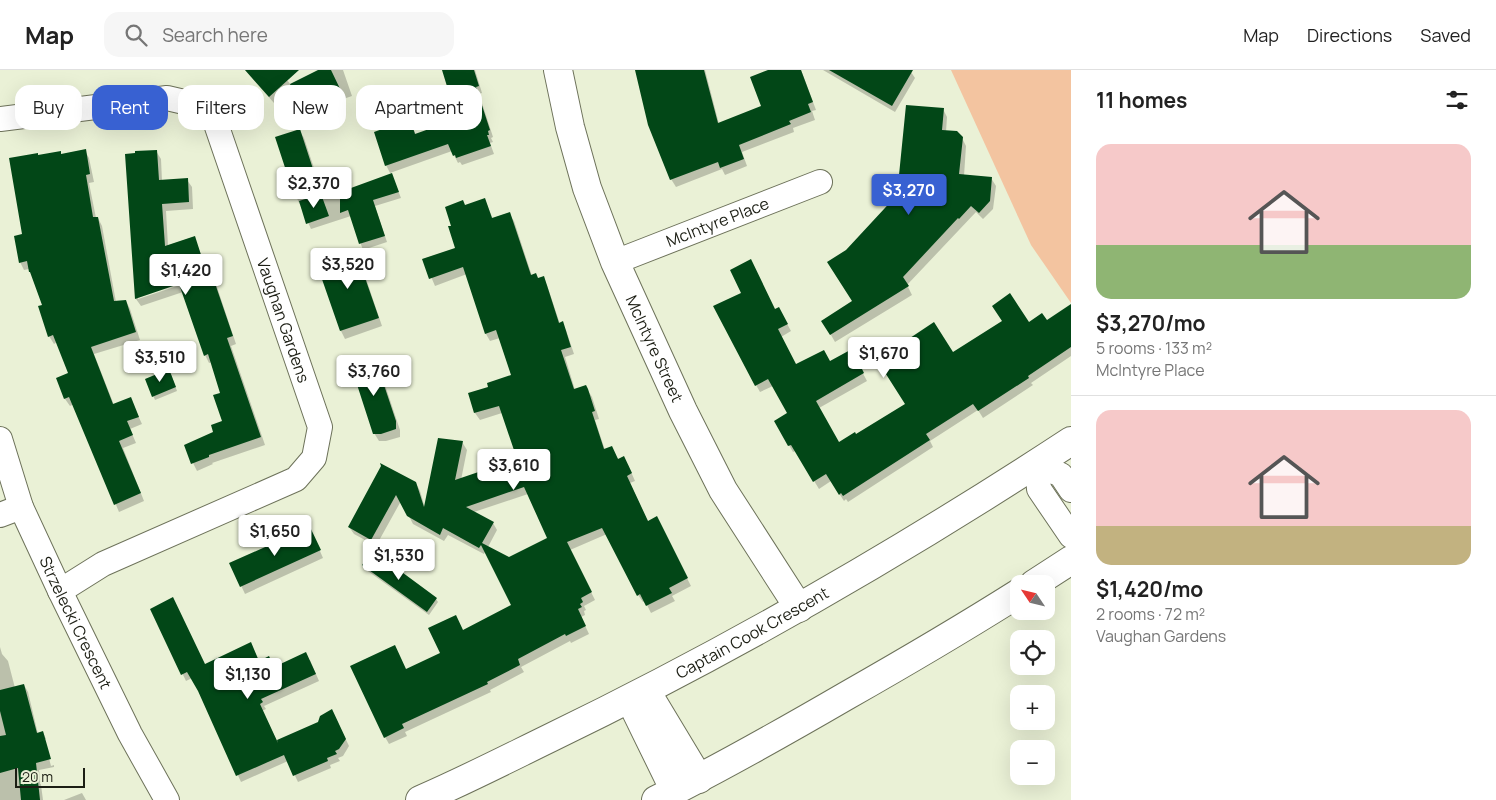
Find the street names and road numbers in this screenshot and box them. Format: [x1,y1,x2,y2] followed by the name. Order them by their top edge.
[663,192,772,252] street label: McIntyre Place
[252,255,315,386] street label: Vaughan Gardens
[621,292,689,406] street label: McIntyre Street
[34,553,117,692] street label: Strzelecki Crescent
[672,582,833,684] street label: Captain Cook Crescent

